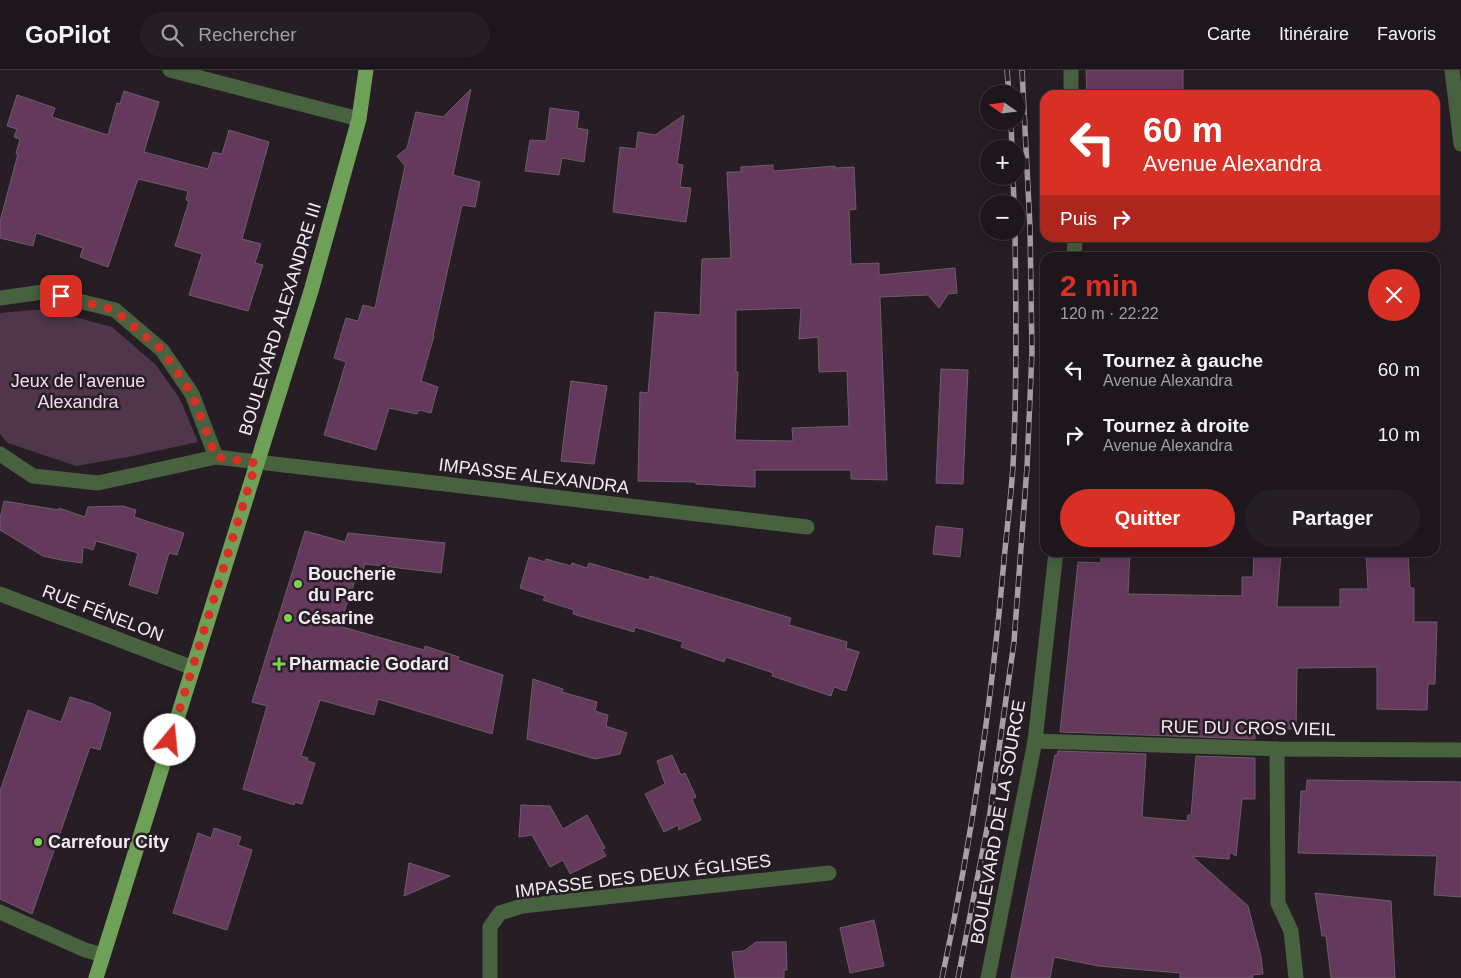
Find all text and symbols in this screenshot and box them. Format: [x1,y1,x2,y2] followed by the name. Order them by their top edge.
[140,12,490,57] search box
[25,21,110,48] text: GoPilot
[158,21,186,49] icon: search
[198,24,297,45] text: Rechercher
[1207,24,1251,44] text: Carte
[1279,24,1349,44] text: Itinéraire
[1377,24,1436,44] text: Favoris
[980,85,1025,130] north arrow
[980,85,1025,240] map controls
[1060,110,1125,175] icon: left
[1143,110,1223,149] text: 60 m
[980,140,1025,185] button: +
[1143,151,1321,176] text: Avenue Alexandra
[980,195,1025,240] button: −
[235,200,325,438] street label: BOULEVARD ALEXANDRE III
[1107,205,1135,233] icon: right
[1060,208,1097,229] text: Puis
[1060,269,1138,302] text: 2 min
[1368,269,1420,321] button: close
[40,275,82,317] pin
[47,282,75,310] icon: arrive
[1060,305,1159,322] text: 120 m · 22:22
[1103,350,1263,371] text: Tournez à gauche
[1060,356,1088,384] icon: left
[1378,359,1420,380] text: 60 m
[11,371,145,412] park label: Jeux de l'avenue Alexandra
[1103,372,1233,389] text: Avenue Alexandra
[1103,415,1249,436] text: Tournez à droite
[1060,421,1088,449] icon: right
[1378,424,1420,445] text: 10 m
[1103,437,1233,454] text: Avenue Alexandra
[438,454,630,498] street label: IMPASSE ALEXANDRA
[1060,489,1235,547] button: Quitter
[1245,489,1420,547] button: Partager
[308,564,396,605] place label: Boucherie du Parc
[292,578,304,590] marker: Boucherie du Parc
[40,581,166,645] street label: RUE FÉNELON
[298,608,374,628] place label: Césarine
[282,612,294,624] marker: Césarine
[289,654,449,674] place label: Pharmacie Godard
[273,658,285,670] marker: Pharmacie Godard
[967,698,1029,946] street label: BOULEVARD DE LA SOURCE
[143,713,195,765] position arrow
[1160,716,1336,740] street label: RUE DU CROS VIEIL
[48,832,169,852] place label: Carrefour City
[32,836,44,848] marker: Carrefour City
[514,850,772,902] street label: IMPASSE DES DEUX ÉGLISES

